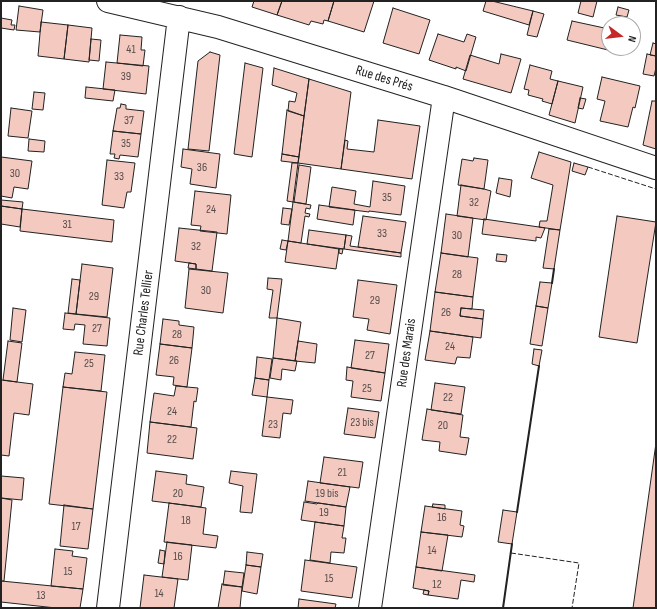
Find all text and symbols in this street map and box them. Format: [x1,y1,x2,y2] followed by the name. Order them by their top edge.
[601,16,641,56] north arrow
[625,34,639,43] text: N
[126,43,136,57] house number: 41
[353,62,415,96] street label: Rue des Prés
[121,70,131,84] house number: 39
[124,114,134,128] house number: 37
[121,137,131,151] house number: 35
[197,161,207,175] house number: 36
[10,167,20,181] house number: 30
[114,170,124,184] house number: 33
[382,191,392,205] house number: 35
[469,196,479,210] house number: 32
[206,203,216,217] house number: 24
[62,218,72,232] house number: 31
[377,227,387,241] house number: 33
[452,229,462,243] house number: 30
[191,240,201,254] house number: 32
[452,268,462,282] house number: 28
[130,269,158,357] street label: Rue Charles Tellier
[201,284,211,298] house number: 30
[89,290,99,304] house number: 29
[370,294,380,308] house number: 29
[441,306,451,320] house number: 26
[394,317,420,389] street label: Rue des Marais
[92,322,102,336] house number: 27
[172,328,182,342] house number: 28
[445,340,455,354] house number: 24
[365,349,375,363] house number: 27
[169,354,179,368] house number: 26
[84,357,94,371] house number: 25
[362,382,372,396] house number: 25
[443,391,453,405] house number: 22
[167,405,177,419] house number: 24
[350,416,374,430] house number: 23 bis
[268,418,278,432] house number: 23
[438,419,448,433] house number: 20
[167,433,177,447] house number: 22
[337,466,347,480] house number: 21
[173,487,183,501] house number: 20
[316,487,338,501] house number: 19 bis
[319,506,329,520] house number: 19
[437,511,447,525] house number: 16
[181,514,191,528] house number: 18
[72,520,80,534] house number: 17
[427,544,437,558] house number: 14
[173,550,183,564] house number: 16
[63,565,73,579] house number: 15
[324,572,334,586] house number: 15
[432,578,442,592] house number: 12
[154,587,164,601] house number: 14
[36,589,46,603] house number: 13

